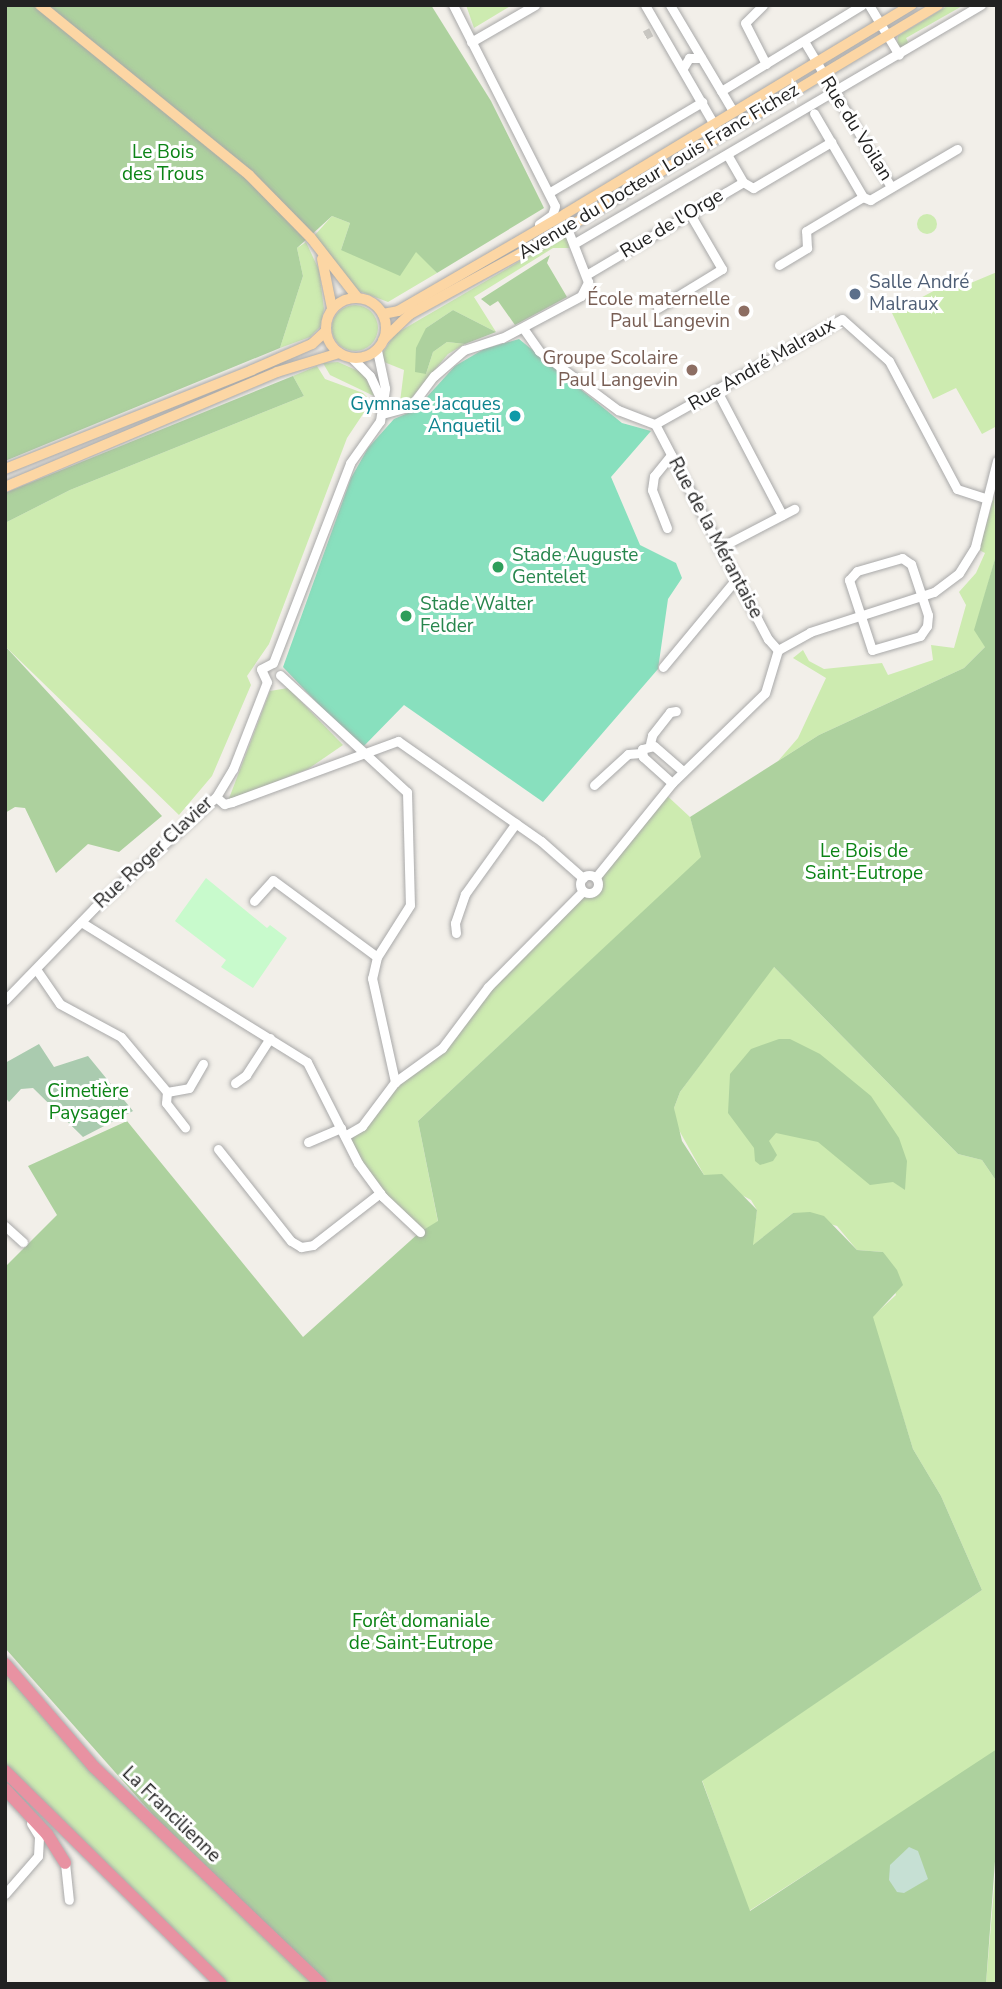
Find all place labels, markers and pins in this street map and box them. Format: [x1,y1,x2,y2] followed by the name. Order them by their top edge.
[869,272,969,316] place label: Salle André Malraux
[847,286,863,302] marker: Salle André Malraux
[587,289,730,333] place label: École maternelle Paul Langevin
[736,303,752,319] marker: École maternelle Paul Langevin
[542,348,678,392] place label: Groupe Scolaire Paul Langevin
[684,362,700,378] marker: Groupe Scolaire Paul Langevin
[350,394,501,438] place label: Gymnase Jacques Anquetil
[507,408,523,424] marker: Gymnase Jacques Anquetil
[512,545,638,589] place label: Stade Auguste Gentelet
[490,559,506,575] marker: Stade Auguste Gentelet
[420,594,533,638] place label: Stade Walter Felder
[398,608,414,624] marker: Stade Walter Felder

